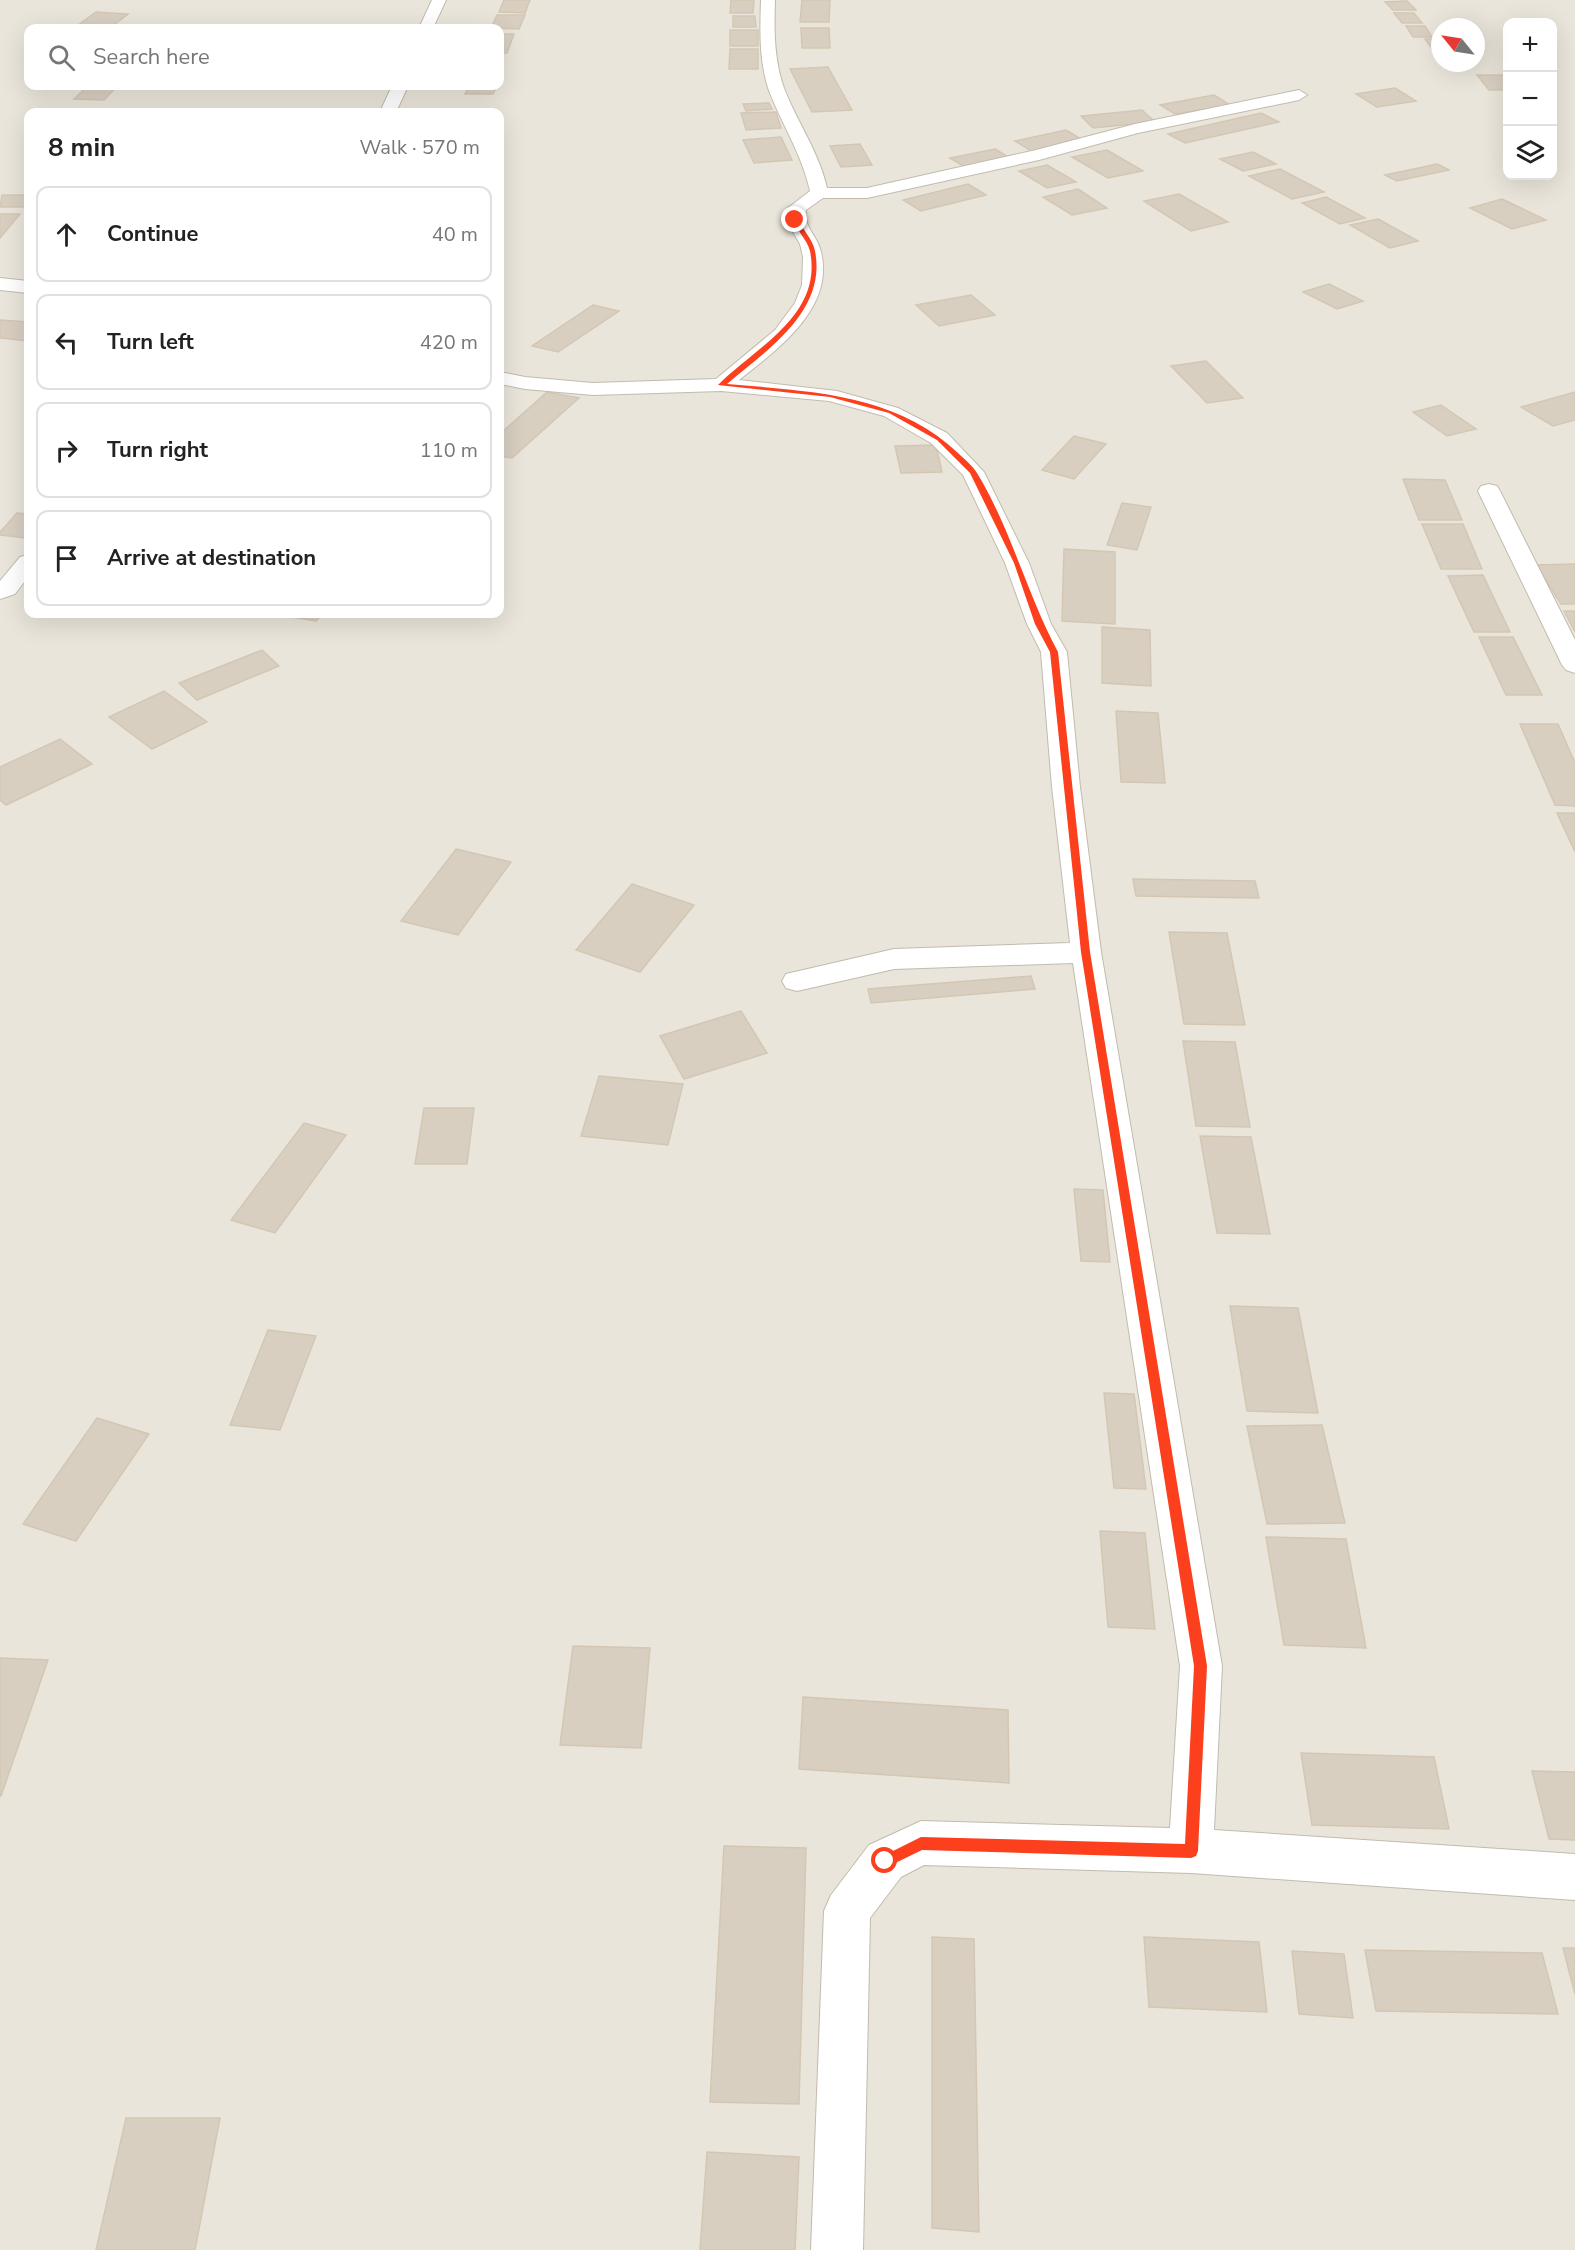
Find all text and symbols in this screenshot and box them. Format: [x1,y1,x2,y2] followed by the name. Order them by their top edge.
[1431,18,1485,72] north arrow
[1503,18,1557,180] map controls
[1503,18,1557,72] button: +
[24,24,504,90] search box
[45,41,78,74] icon: search
[93,42,210,72] text: Search here
[1503,72,1557,126] button: −
[1503,126,1557,180] button: layers
[48,130,115,165] text: 8 min
[360,134,480,161] text: Walk · 570 m
[781,206,807,232] route end
[50,218,83,251] icon: ahead
[107,219,198,249] text: Continue
[432,221,478,248] text: 40 m
[50,326,83,359] icon: left
[107,327,194,357] text: Turn left
[420,329,478,356] text: 420 m
[50,434,83,467] icon: right
[107,435,208,465] text: Turn right
[420,437,478,464] text: 110 m
[50,542,83,575] icon: arrive
[107,543,316,573] text: Arrive at destination
[871,1847,897,1873] route start

